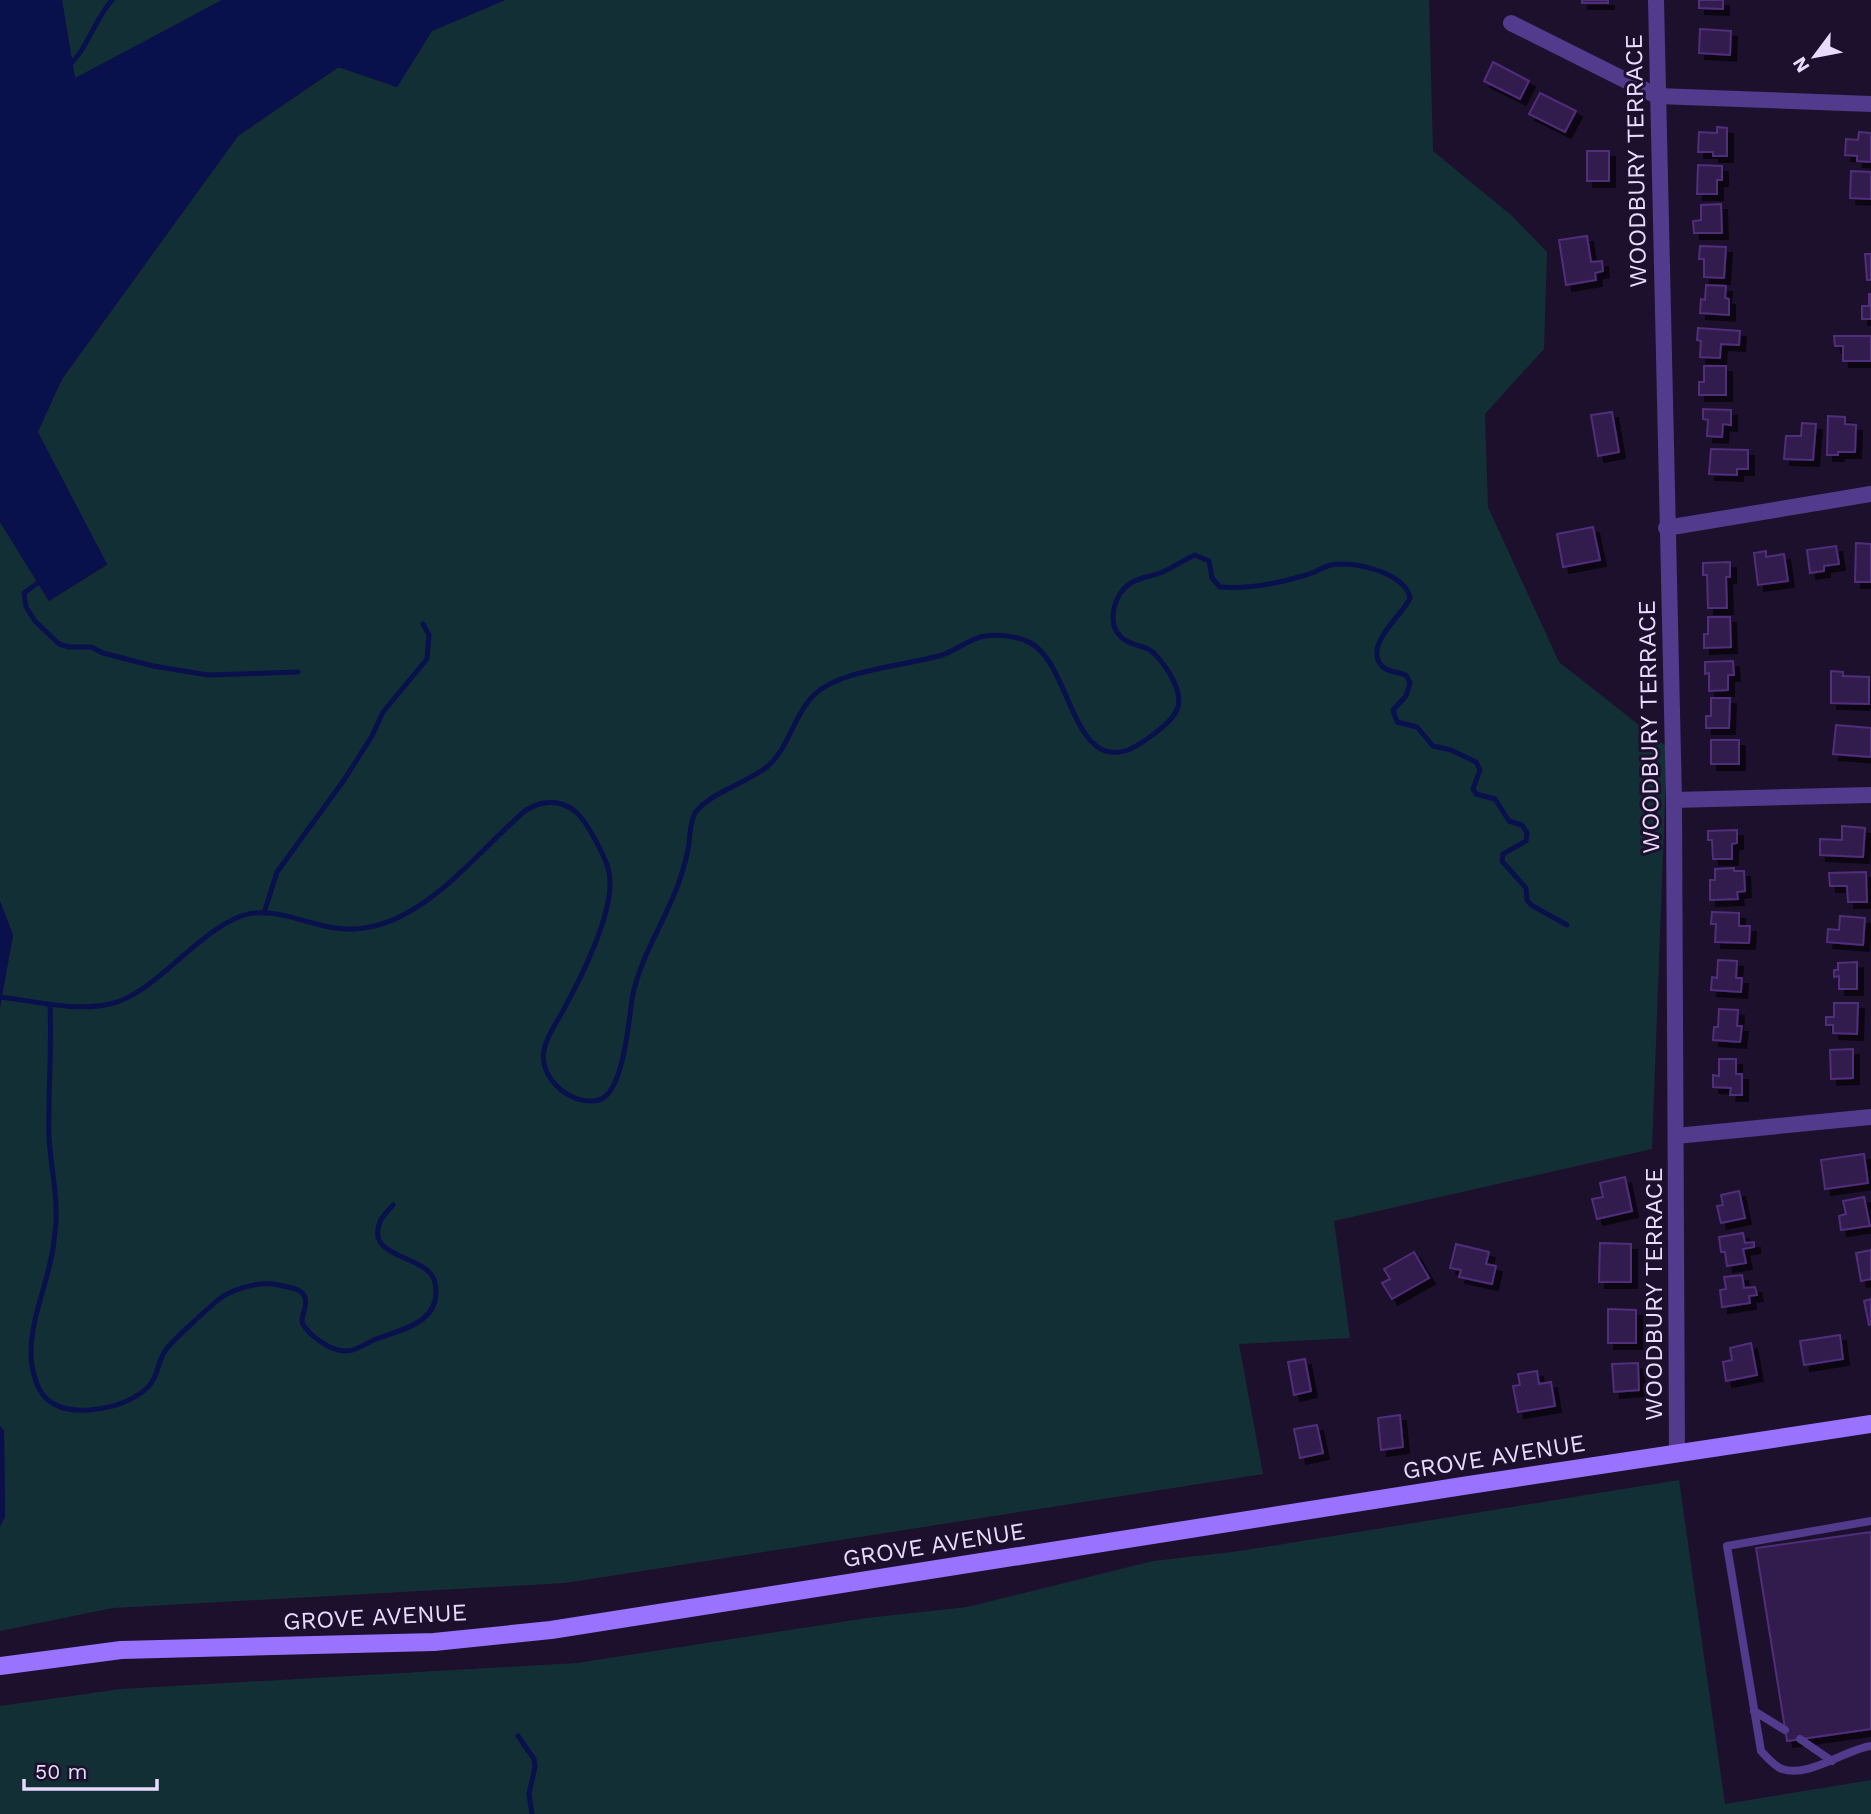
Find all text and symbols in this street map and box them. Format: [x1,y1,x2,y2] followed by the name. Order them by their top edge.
[1780,21,1850,91] north arrow
[1620,34,1652,288] street label: WOODBURY TERRACE
[1788,53,1814,77] text: N
[1633,600,1665,854] street label: WOODBURY TERRACE
[1640,1167,1668,1421] street label: WOODBURY TERRACE
[1401,1429,1587,1485] street label: GROVE AVENUE
[841,1517,1027,1573] street label: GROVE AVENUE
[282,1598,468,1636] street label: GROVE AVENUE
[24,1748,158,1792] scale bar
[35,1759,87,1784] text: 50 m

